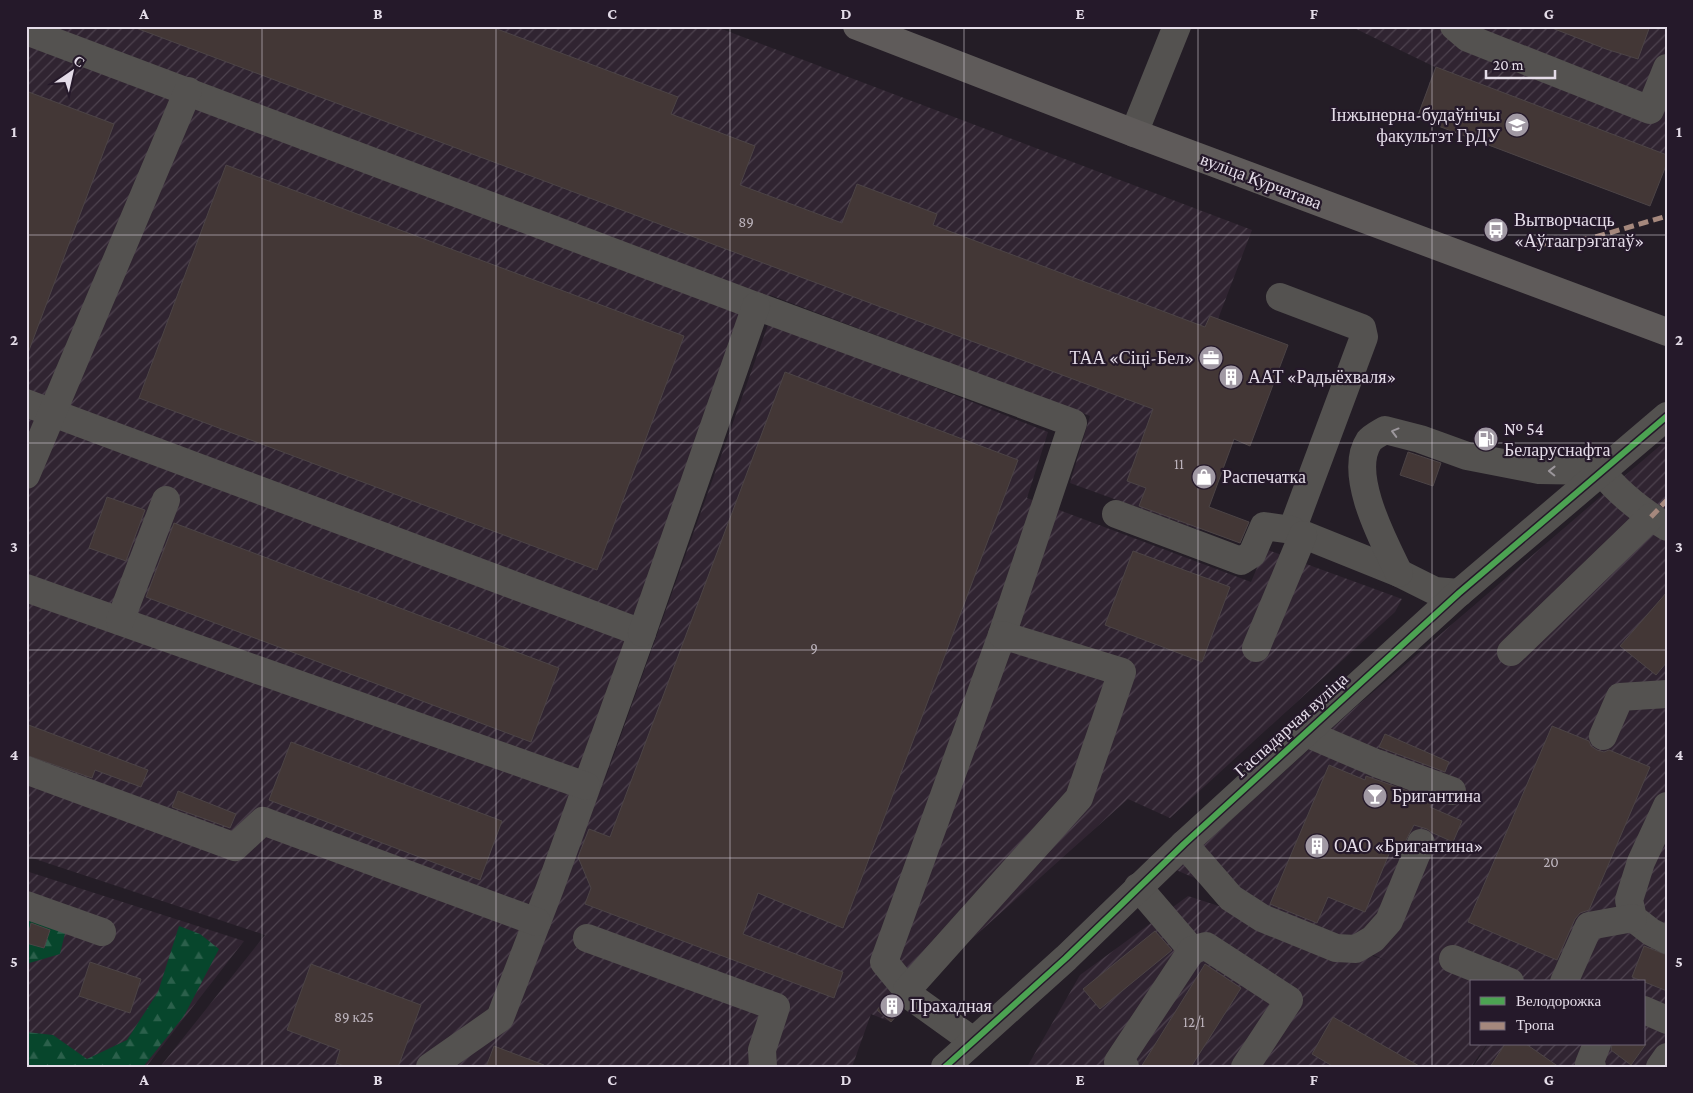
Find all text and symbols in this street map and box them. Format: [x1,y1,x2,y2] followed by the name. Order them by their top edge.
[138,5,149,22] text: A
[373,5,383,22] text: B
[607,5,617,22] text: C
[840,5,852,22] text: D
[1075,5,1085,22] text: E
[1310,5,1319,22] text: F
[1544,5,1554,22] text: G
[48,48,98,98] north arrow
[1486,48,1554,80] scale bar
[71,52,88,71] text: С
[1493,57,1524,73] text: 20 m
[1331,105,1500,146] place label: Інжынерна-будаўнічы факультэт ГрДУ
[1504,112,1530,138] school or university icon: Інжынерна-будаўнічы факультэт ГрДУ
[11,123,17,140] text: 1
[1676,123,1682,140] text: 1
[1198,149,1324,213] street label: вуліца Курчатава
[1514,210,1644,251] place label: Вытворчасць «Аўтаагрэгатаў»
[738,214,754,230] house number: 89
[1483,217,1509,243] bus stop icon: Вытворчасць «Аўтаагрэгатаў»
[10,331,18,348] text: 2
[1675,331,1683,348] text: 2
[1198,345,1224,371] office icon: ТАА «Сіці-Бел»
[1069,348,1194,368] place label: ТАА «Сіці-Бел»
[1218,364,1244,390] building icon: ААТ «Радыёхваля»
[1248,367,1396,387] place label: ААТ «Радыёхваля»
[1504,419,1610,460] place label: № 54 Беларуснафта
[1473,426,1499,452] fuel station icon: № 54 Беларуснафта
[1391,428,1399,438] one-way arrow
[1174,456,1184,472] house number: 11
[1191,464,1217,490] shop icon: Распечатка
[1548,465,1556,476] one-way arrow
[1222,467,1306,487] place label: Распечатка
[10,538,18,555] text: 3
[1675,538,1683,555] text: 3
[810,640,818,656] house number: 9
[1230,669,1352,781] street label: Гаспадарчая вуліца
[10,746,19,763] text: 4
[1675,746,1684,763] text: 4
[1362,783,1388,809] bar icon: Бригантина
[1392,786,1481,806] place label: Бригантина
[1304,833,1330,859] building icon: ОАО «Бригантина»
[1334,836,1483,856] place label: ОАО «Бригантина»
[1543,854,1559,870] house number: 20
[10,953,18,970] text: 5
[1675,953,1683,970] text: 5
[1470,980,1646,1046] legend
[879,993,905,1019] building icon: Прахадная
[1516,993,1601,1009] text: Велодорожка
[910,996,992,1016] place label: Прахадная
[334,1009,374,1025] house number: 89 к25
[1183,1014,1205,1030] house number: 12/1
[1516,1017,1555,1033] text: Тропа
[138,1071,149,1088] text: A
[373,1071,383,1088] text: B
[607,1071,617,1088] text: C
[840,1071,852,1088] text: D
[1075,1071,1085,1088] text: E
[1310,1071,1319,1088] text: F
[1544,1071,1554,1088] text: G

